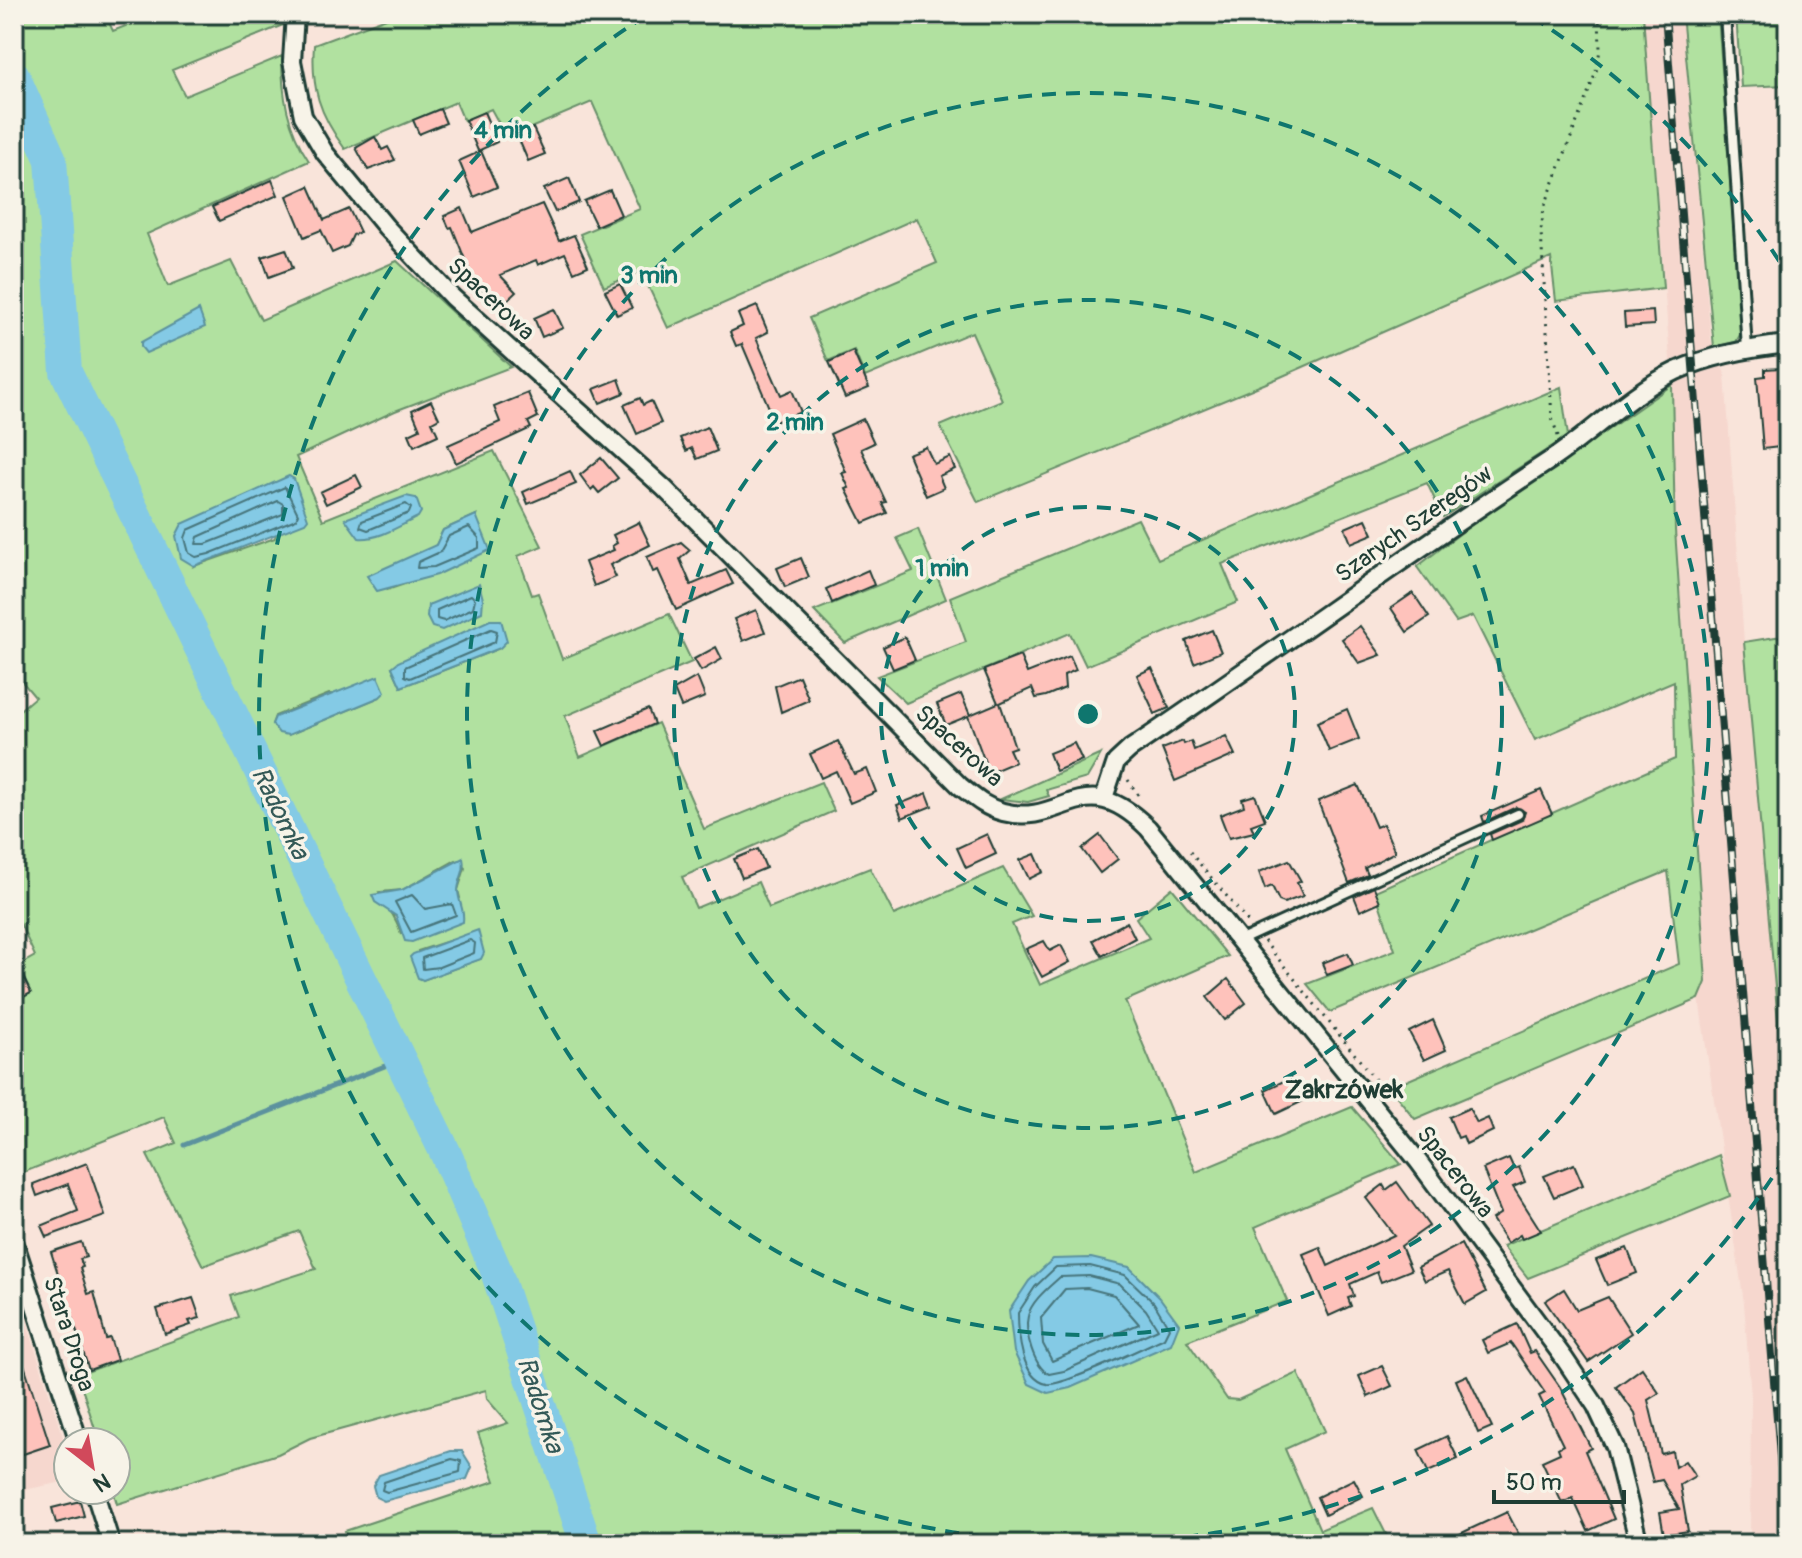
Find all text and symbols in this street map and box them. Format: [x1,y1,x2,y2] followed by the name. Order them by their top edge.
[474,116,532,145] text: 4 min
[441,251,541,347] street label: Spacerowa
[620,261,678,290] text: 3 min
[766,408,824,437] text: 2 min
[1330,459,1498,589] street label: Szarych Szeregów
[915,554,969,583] text: 1 min
[909,699,1009,793] street label: Spacerowa
[1074,700,1102,728] centre of rings
[244,762,317,866] water label: Radomka
[1285,1074,1405,1106] district label: Zakrzówek
[1410,1120,1500,1224] street label: Spacerowa
[37,1273,101,1395] street label: Stara Droga
[510,1353,571,1459] water label: Radomka
[52,1426,132,1506] north arrow
[1494,1454,1624,1504] scale bar
[88,1466,115,1498] text: N
[1506,1468,1562,1497] text: 50 m

